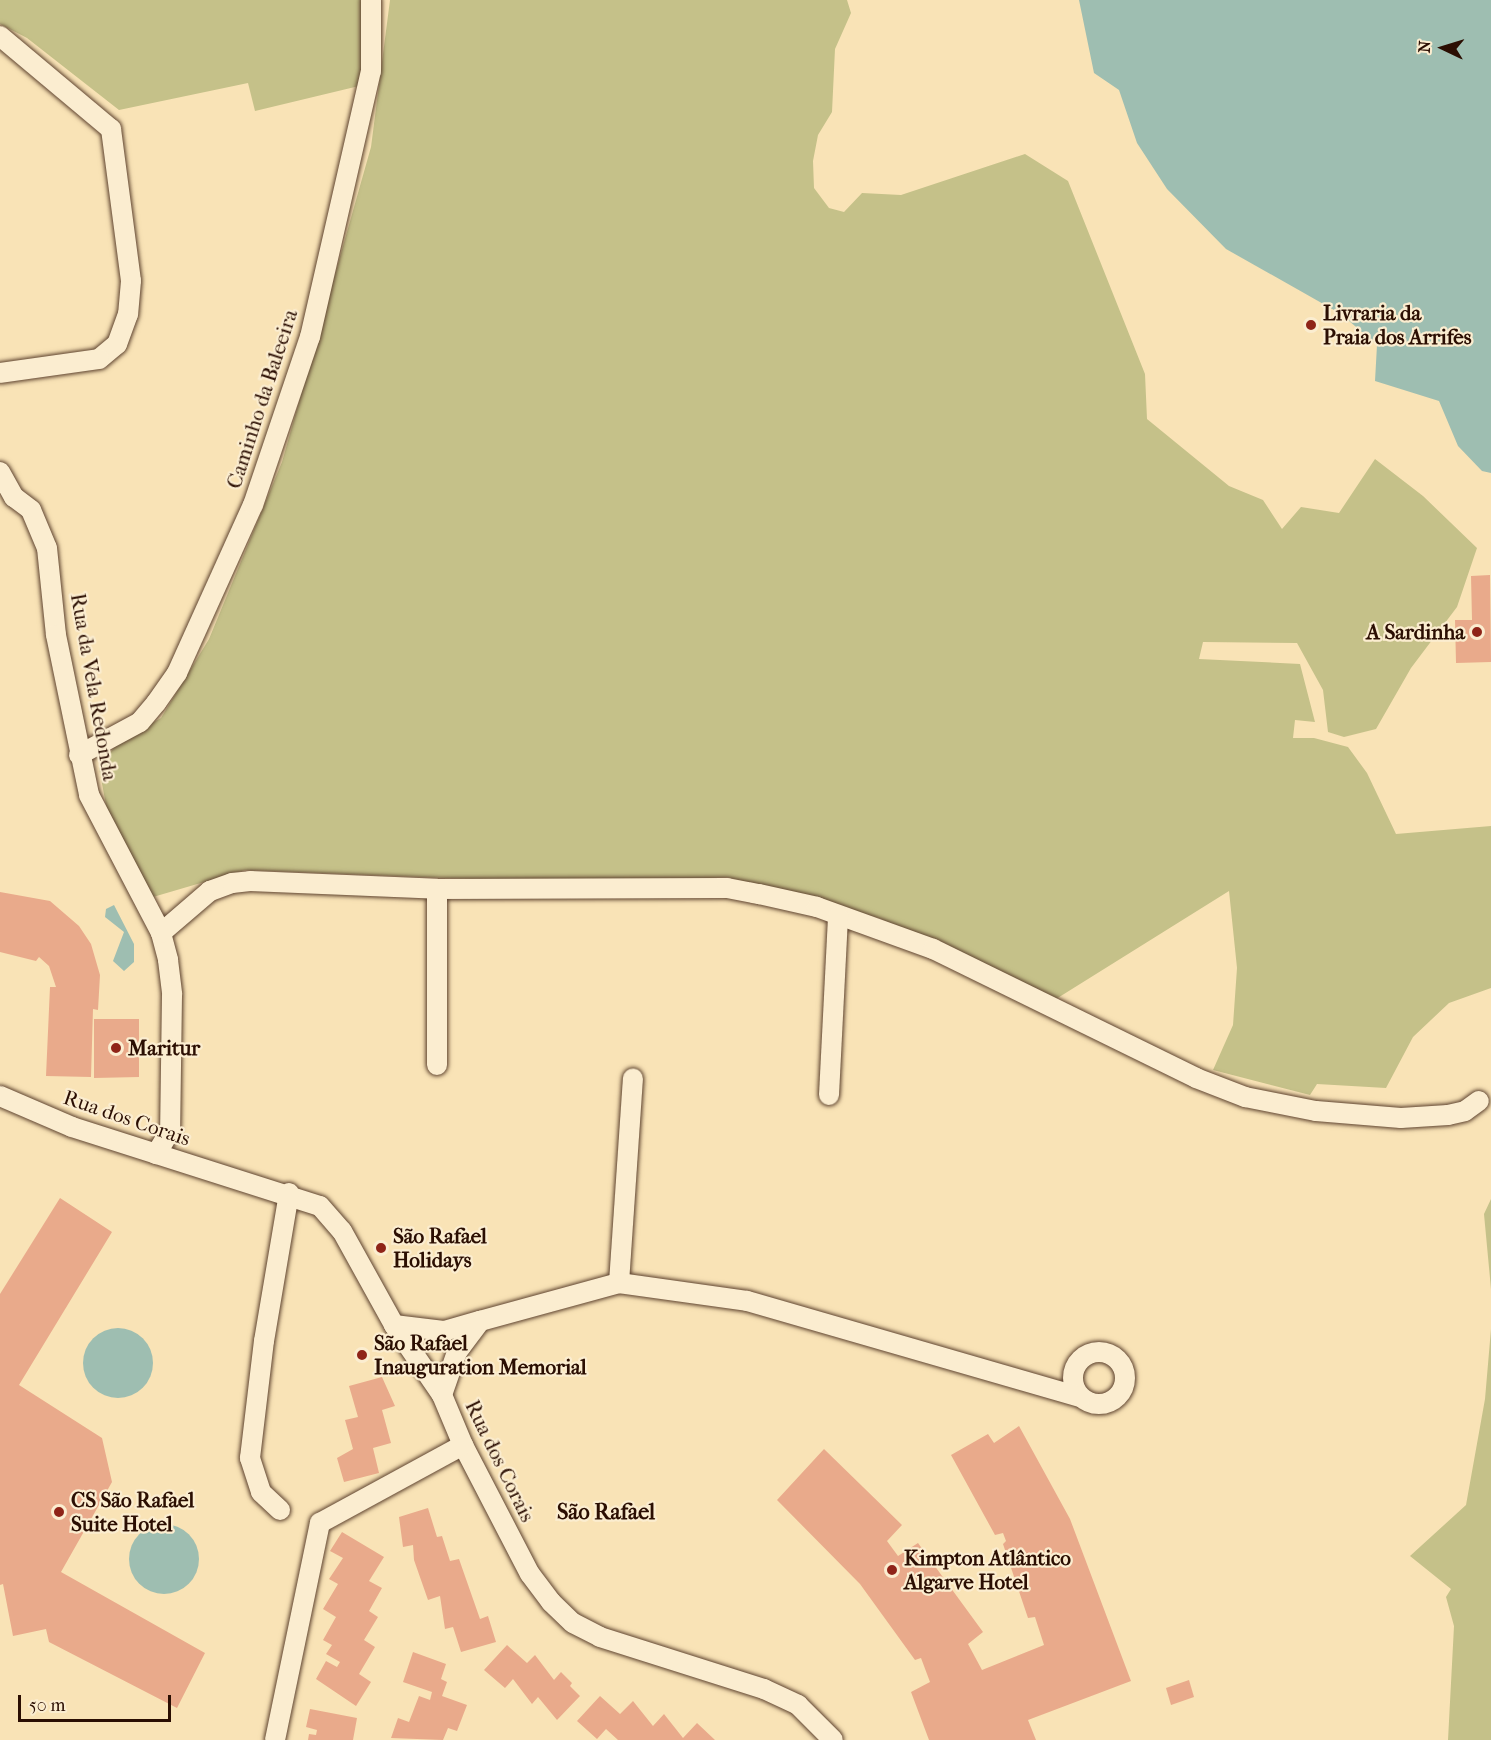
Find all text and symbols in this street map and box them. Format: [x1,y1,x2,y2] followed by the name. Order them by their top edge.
[1413,18,1473,78] north arrow
[1415,40,1434,53] text: N
[1323,300,1471,350] place label: Livraria da Praia dos Arrifes
[221,306,303,492] street label: Caminho da Baleeira
[1304,318,1318,332] marker: Livraria da Praia dos Arrifes
[65,591,123,783] street label: Rua da Vela Redonda
[1366,619,1465,645] place label: A Sardinha
[1470,625,1484,639] marker: A Sardinha
[128,1035,200,1061] place label: Maritur
[109,1041,123,1055] marker: Maritur
[60,1085,194,1151] street label: Rua dos Corais
[393,1223,487,1273] place label: São Rafael Holidays
[374,1241,388,1255] marker: São Rafael Holidays
[374,1330,587,1380] place label: São Rafael Inauguration Memorial
[355,1348,369,1362] marker: São Rafael Inauguration Memorial
[460,1396,540,1526] street label: Rua dos Corais
[71,1487,194,1537] place label: CS São Rafael Suite Hotel
[557,1500,655,1526] district label: São Rafael
[52,1505,66,1519] marker: CS São Rafael Suite Hotel
[904,1545,1071,1595] place label: Kimpton Atlântico Algarve Hotel
[885,1563,899,1577] marker: Kimpton Atlântico Algarve Hotel
[21,1683,174,1721] scale bar
[29,1695,65,1716] text: 50 m

